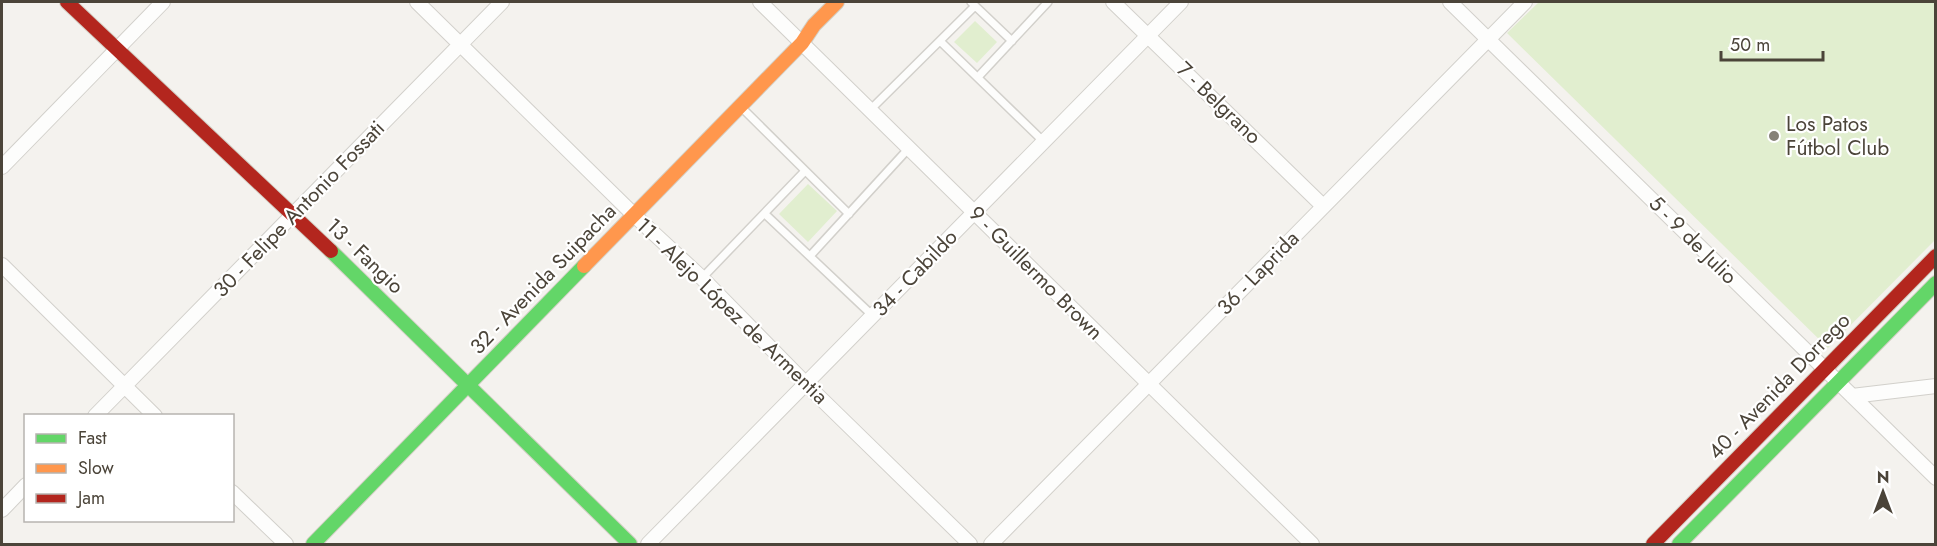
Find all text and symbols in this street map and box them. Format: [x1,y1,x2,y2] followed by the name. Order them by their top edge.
[1721,24,1823,62] scale bar
[1730,32,1770,58] text: 50 m
[1170,55,1268,151] street label: 7 - Belgrano
[1786,109,1889,163] place label: Los Patos Fútbol Club
[206,114,392,304] street label: 30 - Felipe Antonio Fossati
[1767,129,1781,143] marker: Los Patos Fútbol Club
[1642,189,1744,291] street label: 5 - 9 de Julio
[463,197,623,361] street label: 32 - Avenida Suipacha
[962,199,1110,347] street label: 9 - Guillermo Brown
[319,211,411,301] street label: 13 - Fangio
[629,211,835,411] street label: 11 - Alejo López de Armentia
[866,223,964,323] street label: 34 - Cabildo
[1210,224,1306,322] street label: 36 - Laprida
[1701,306,1857,466] street label: 40 - Avenida Dorrego
[24,414,234,522] legend
[78,425,107,451] text: Fast
[78,455,115,481] text: Slow
[1853,462,1913,522] north arrow
[1877,466,1889,489] text: N
[76,485,105,511] text: Jam

